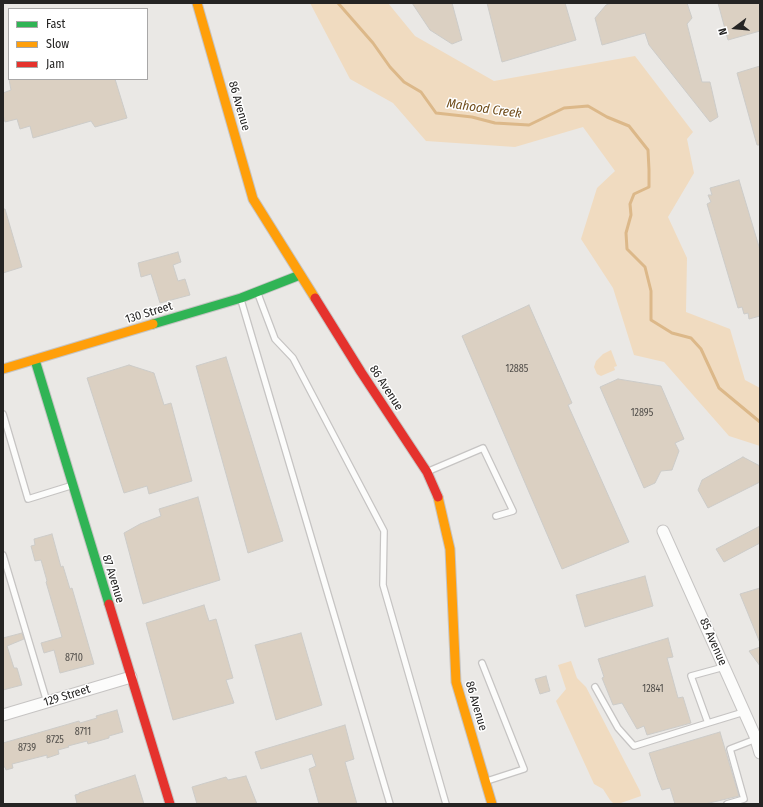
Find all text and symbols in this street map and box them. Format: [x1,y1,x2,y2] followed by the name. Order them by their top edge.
[8,8,148,80] legend
[715,8,755,48] north arrow
[46,17,65,31] text: Fast
[716,26,730,36] text: N
[46,37,69,51] text: Slow
[46,57,64,71] text: Jam
[225,80,253,132] street label: 86 Avenue
[446,96,522,122] water label: Mahood Creek
[124,299,174,327] street label: 130 Street
[366,363,406,413] street label: 86 Avenue
[506,363,528,375] house number: 12885
[631,407,653,419] house number: 12895
[99,553,127,605] street label: 87 Avenue
[696,616,730,668] street label: 85 Avenue
[65,652,83,664] house number: 8710
[462,680,490,732] street label: 86 Avenue
[42,682,92,710] street label: 129 Street
[642,683,664,695] house number: 12841
[75,726,91,738] house number: 8711
[46,734,64,746] house number: 8725
[18,742,36,754] house number: 8739

